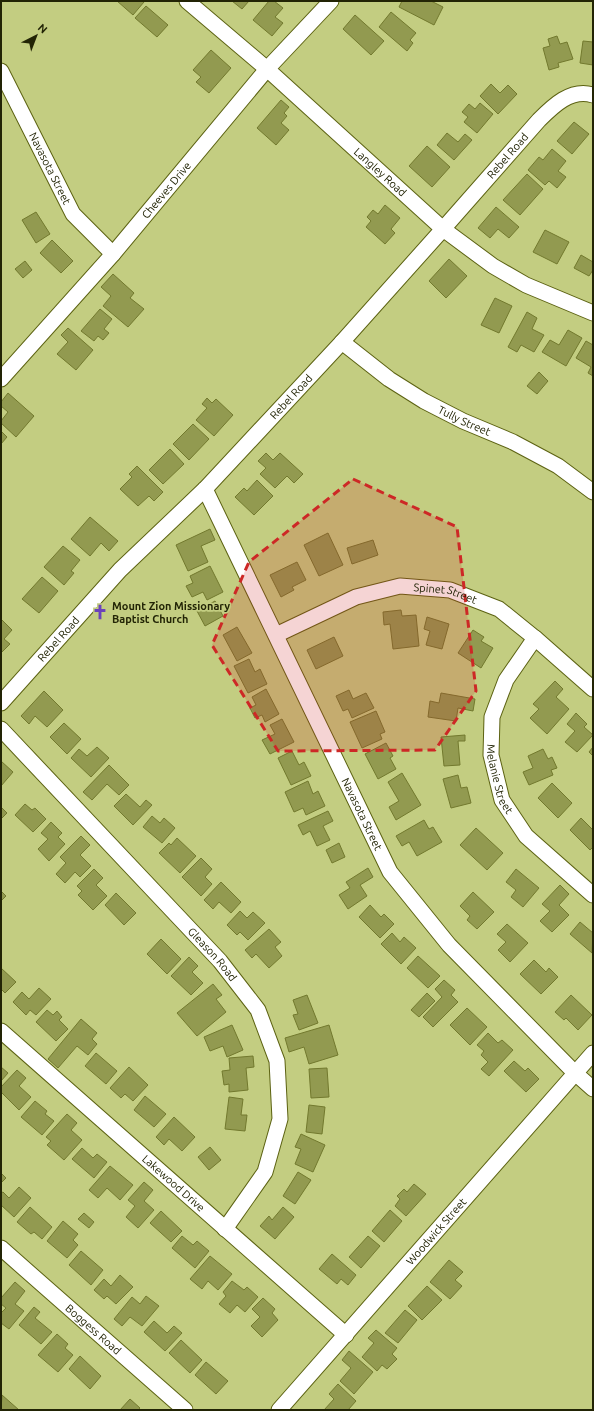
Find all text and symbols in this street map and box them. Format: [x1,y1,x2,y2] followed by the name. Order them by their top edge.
[16,16,56,56] north arrow
[36,21,50,36] text: N
[27,130,73,207] street label: Navasota Street
[484,131,531,181] street label: Rebel Road
[352,145,409,199] street label: Langley Road
[139,159,193,221] street label: Cheeves Drive
[267,372,315,421] street label: Rebel Road
[436,403,493,438] street label: Tully Street
[413,581,479,606] street label: Spinet Street
[112,600,230,625] place label: Mount Zion Missionary Baptist Church
[91,603,109,621] church icon: Mount Zion Missionary Baptist Church
[35,614,82,664] street label: Rebel Road
[485,744,516,817] street label: Melanie Street
[339,776,385,853] street label: Navasota Street
[186,925,239,983] street label: Gleason Road
[140,1152,207,1214] street label: Lakewood Drive
[404,1195,469,1267] street label: Woodwick Street
[63,1302,123,1357] street label: Boggess Road

